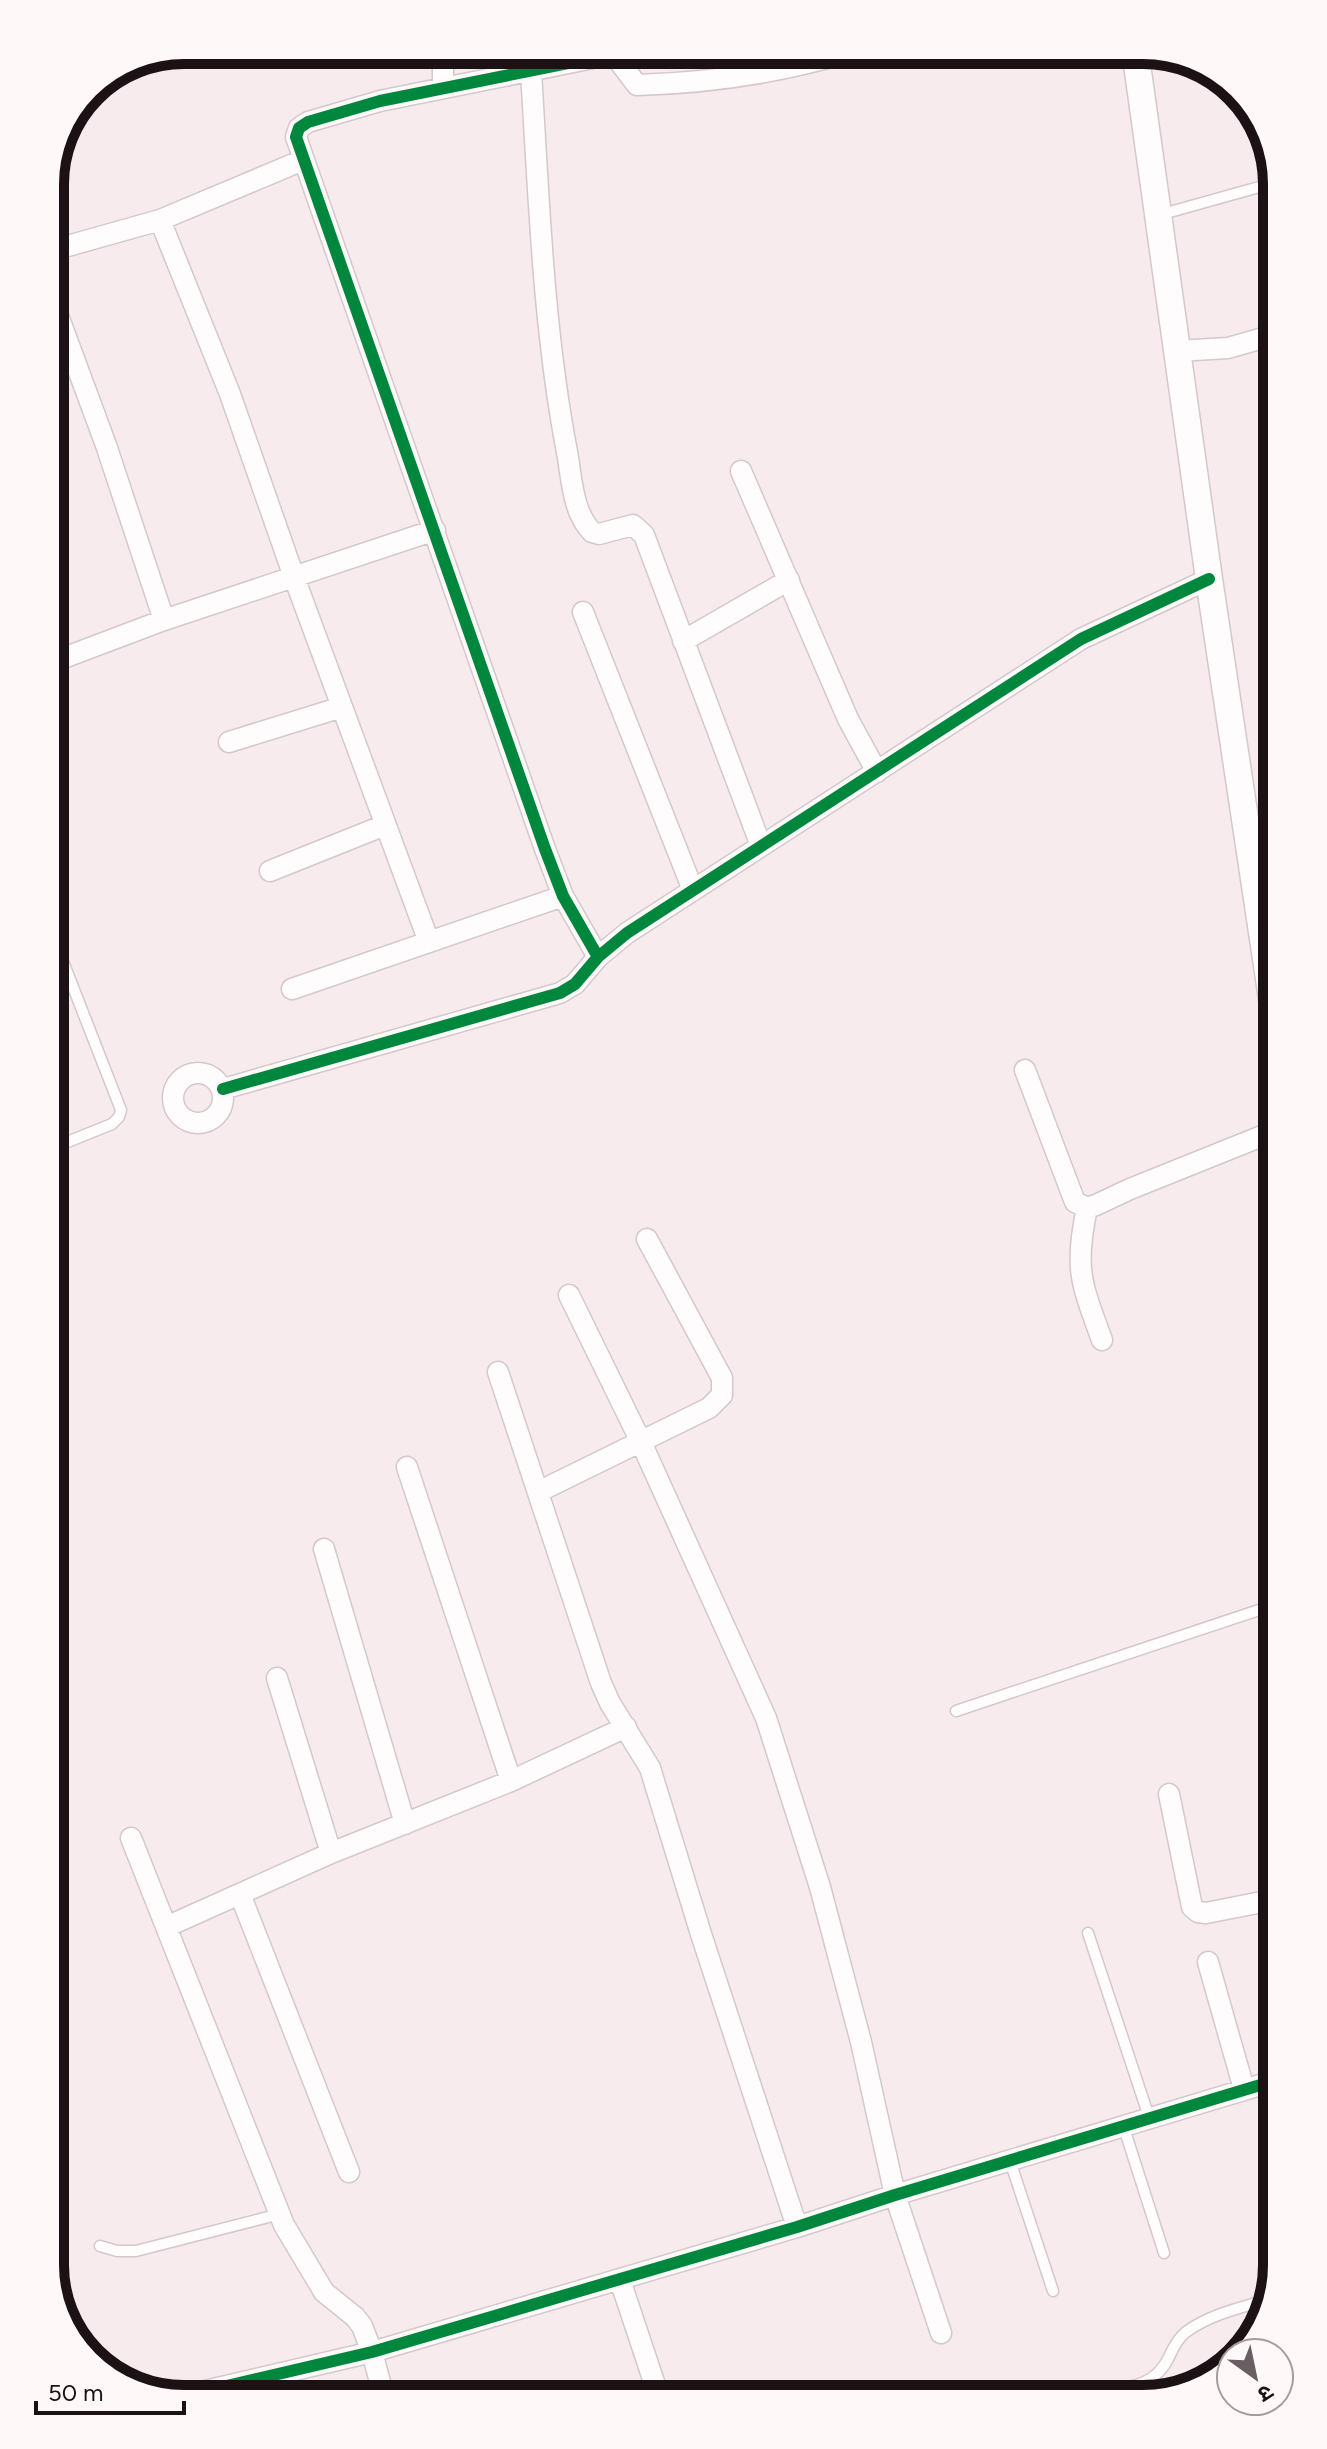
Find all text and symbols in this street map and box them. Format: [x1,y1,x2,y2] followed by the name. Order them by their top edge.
[1215,2337,1295,2417] north arrow
[36,2365,184,2415] scale bar
[48,2378,104,2407] text: 50 m
[1252,2379,1278,2409] text: उ

